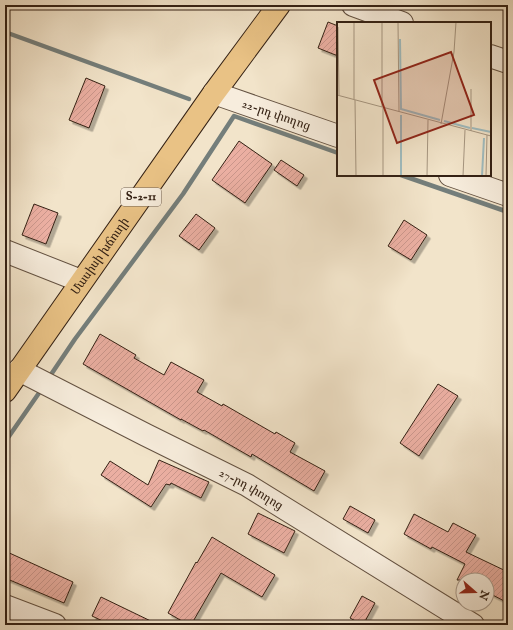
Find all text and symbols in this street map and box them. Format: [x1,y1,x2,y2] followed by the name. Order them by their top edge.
[337,22,491,176] inset map
[240,96,313,133] street label: 22-րդ փողոց
[121,188,161,206] road number: Տ-2-11
[68,214,132,297] street label: Մասիսի խճուղի
[217,465,286,513] street label: 27-րդ փողոց
[455,572,495,612] north arrow
[475,587,492,602] text: N

